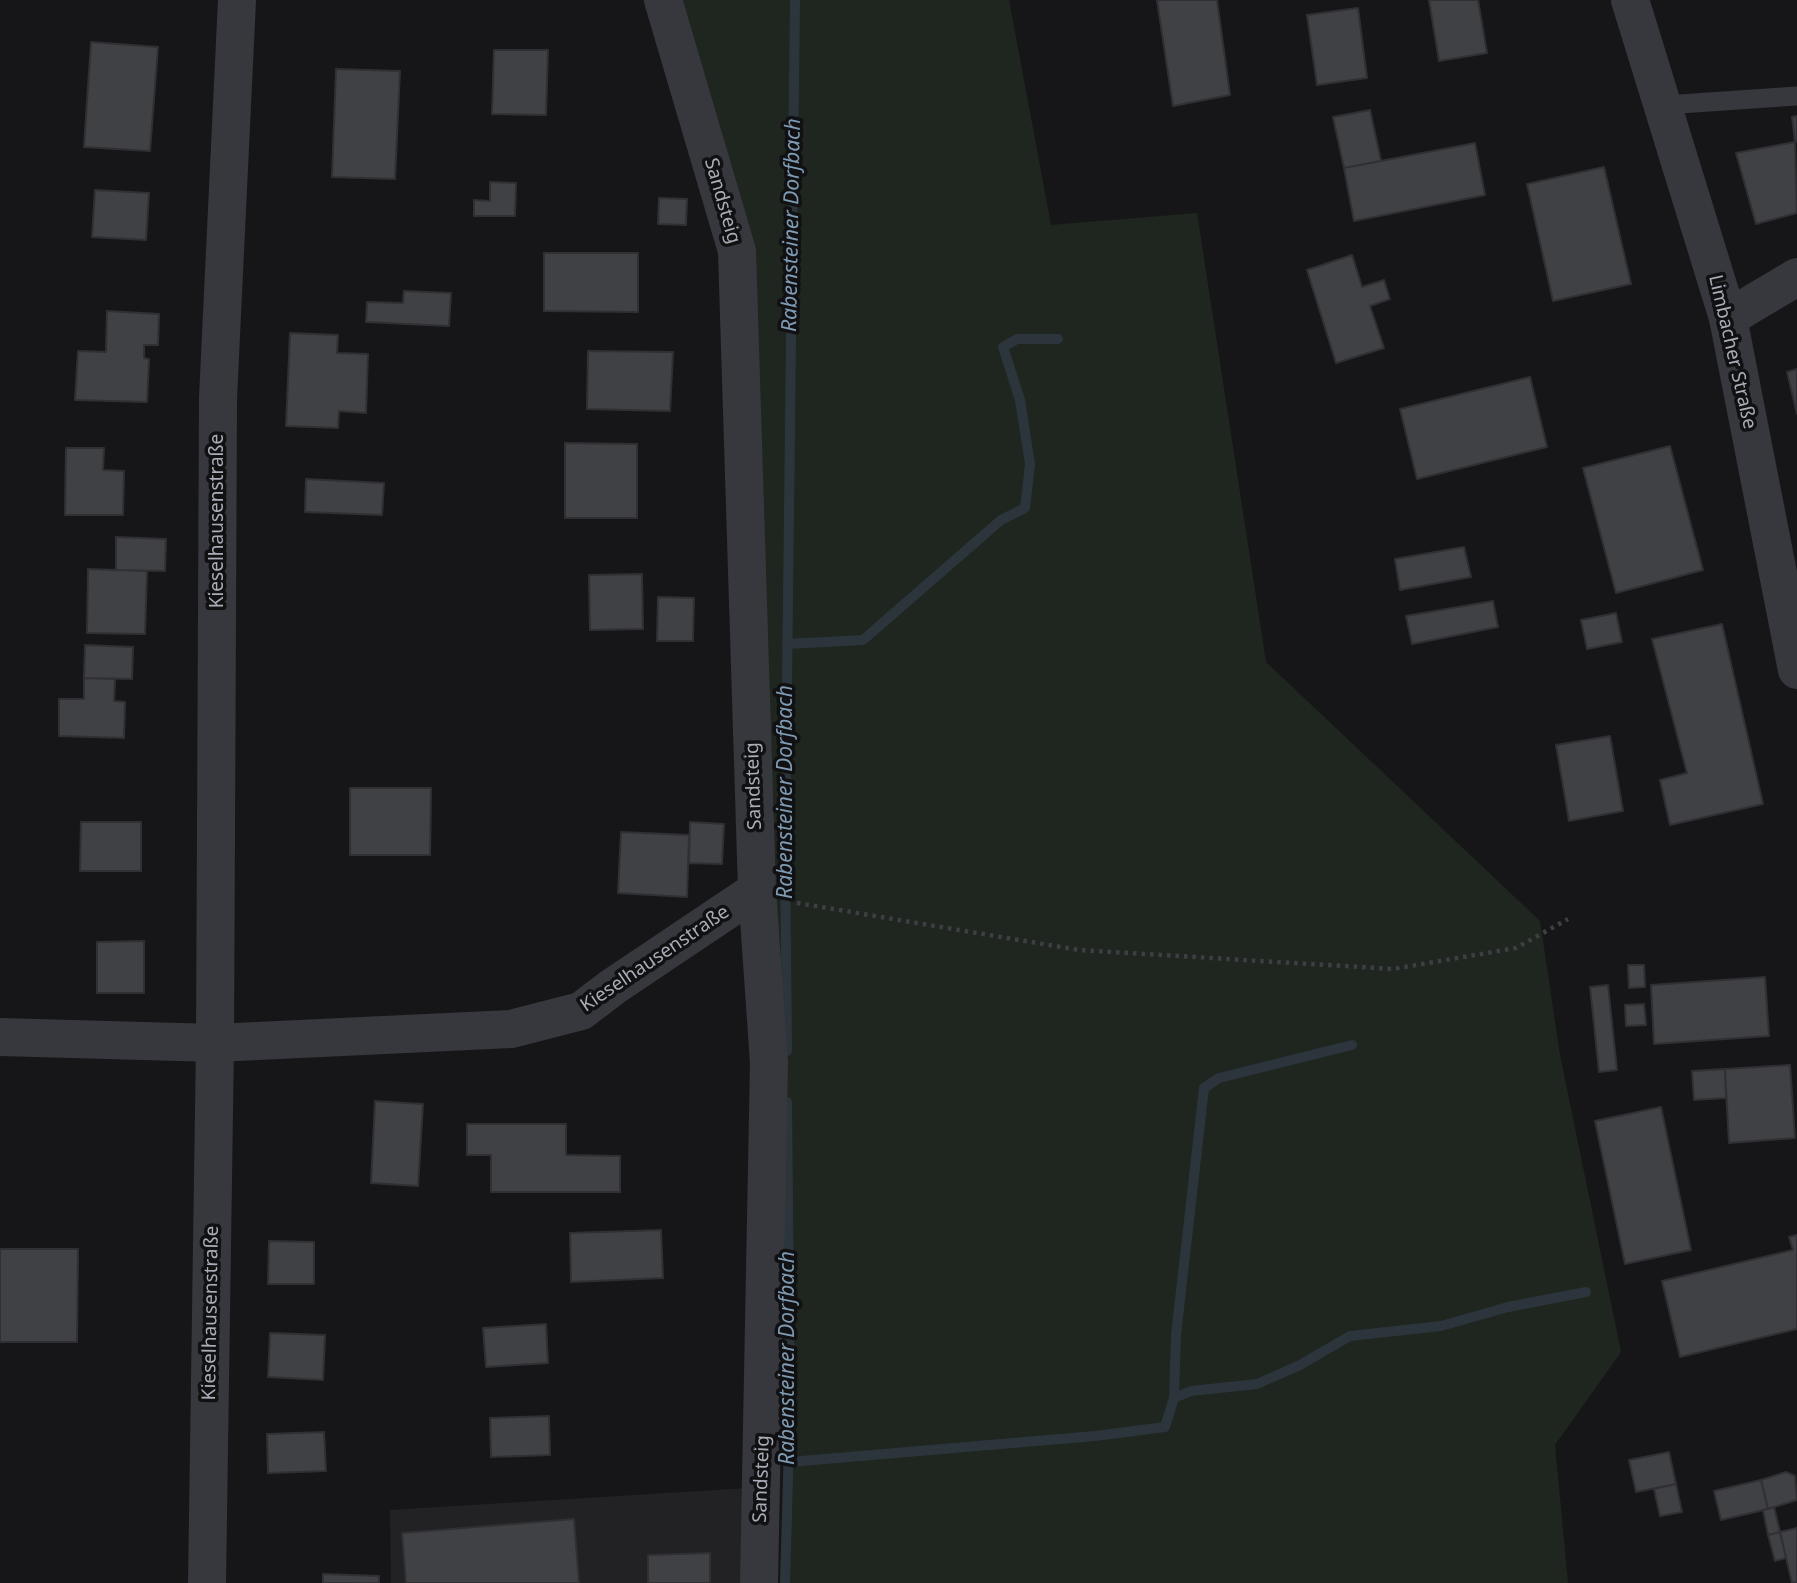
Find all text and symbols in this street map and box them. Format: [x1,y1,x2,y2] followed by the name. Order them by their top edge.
[778,118,806,332] water label: Rabensteiner Dorfbach
[699,156,745,246] street label: Sandsteig
[1703,273,1761,431] street label: Limbacher Straße
[207,434,229,608] street label: Kieselhausenstraße
[773,685,799,899] water label: Rabensteiner Dorfbach
[741,742,767,830] street label: Sandsteig
[576,901,734,1017] street label: Kieselhausenstraße
[198,1226,224,1400] street label: Kieselhausenstraße
[775,1251,801,1465] water label: Rabensteiner Dorfbach
[749,1435,775,1523] street label: Sandsteig

